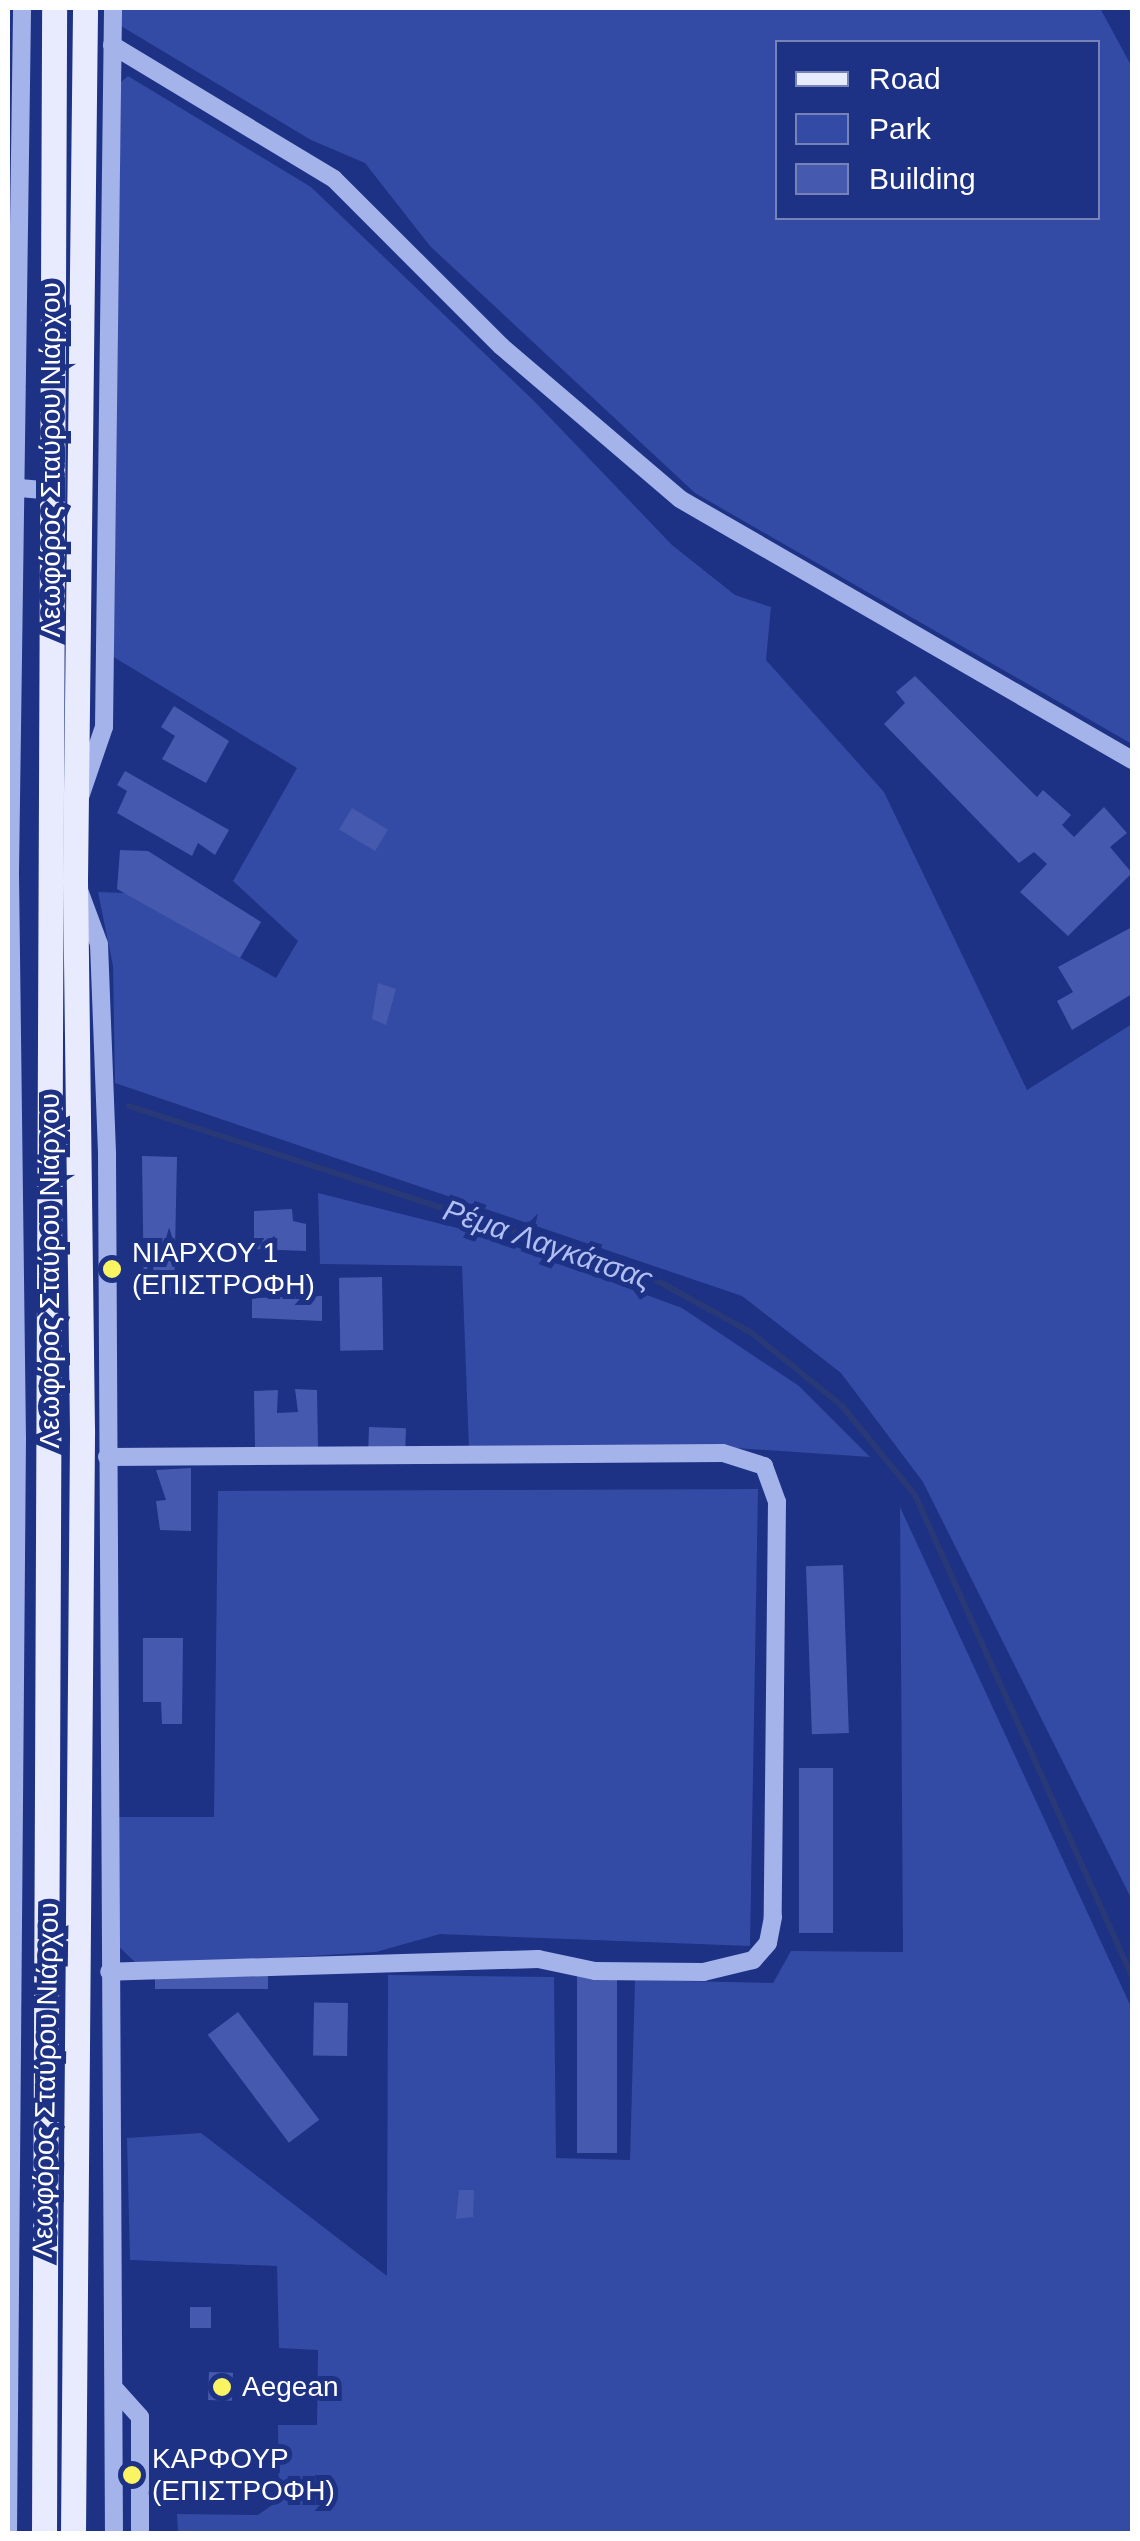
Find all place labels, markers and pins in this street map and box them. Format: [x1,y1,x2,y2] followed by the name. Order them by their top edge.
[132,1236,315,1302] place label: ΝΙΑΡΧΟΥ 1 (ΕΠΙΣΤΡΟΦΗ)
[101,1258,123,1280] marker: ΝΙΑΡΧΟΥ 1 (ΕΠΙΣΤΡΟΦΗ)
[242,2370,339,2404] place label: Aegean
[211,2376,233,2398] marker: Aegean
[152,2442,335,2508] place label: ΚΑΡΦΟΥΡ (ΕΠΙΣΤΡΟΦΗ)
[121,2464,143,2486] marker: ΚΑΡΦΟΥΡ (ΕΠΙΣΤΡΟΦΗ)

